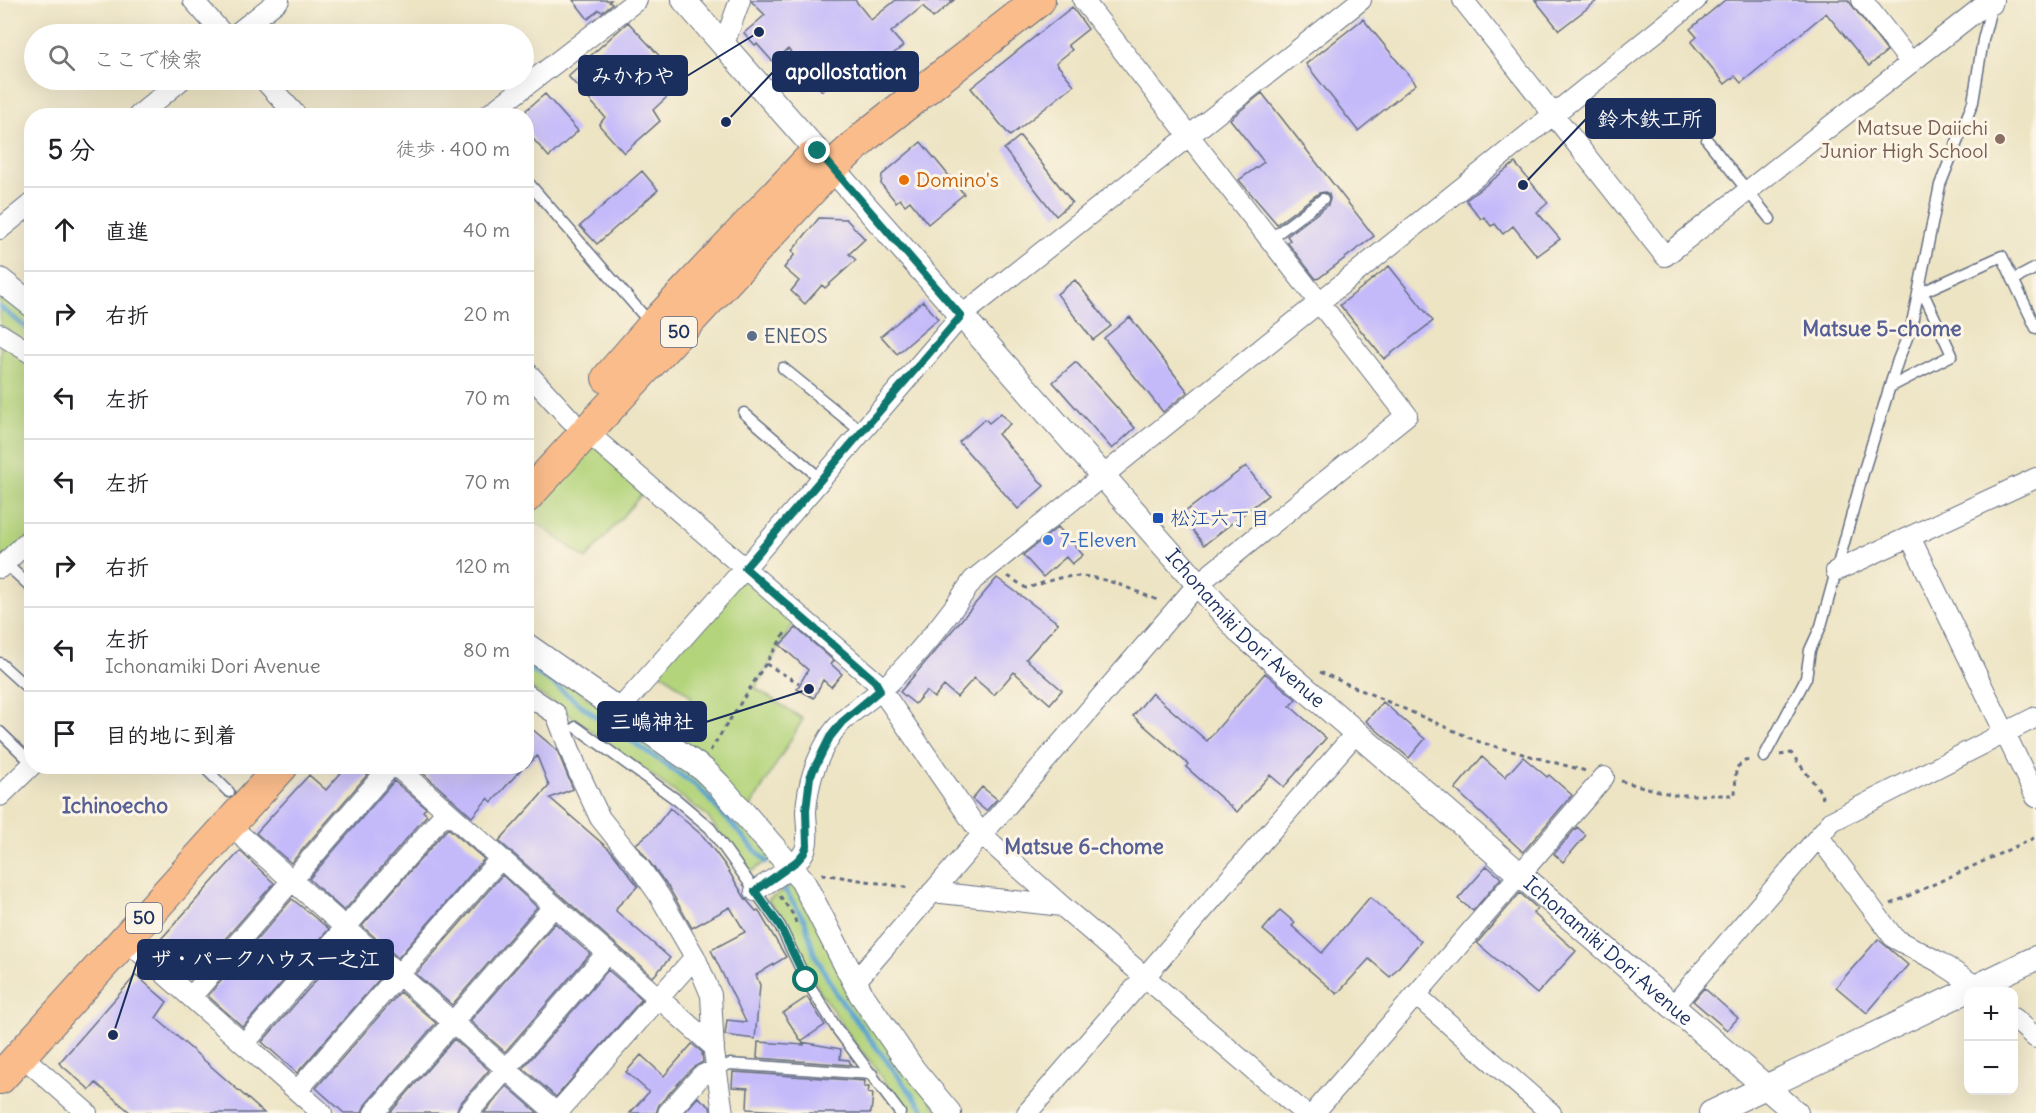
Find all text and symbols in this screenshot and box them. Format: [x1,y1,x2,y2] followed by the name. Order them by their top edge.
[24,24,534,90] search box
[45,41,78,74] icon: search
[93,45,203,73] text: ここで検索
[773,52,918,91] callout: apollostation
[579,56,687,95] callout: みかわや
[785,58,907,85] text: apollostation
[591,62,675,89] text: みかわや
[1586,99,1715,138] callout: 鈴木鉄工所
[1598,105,1703,132] text: 鈴木鉄工所
[1820,115,1988,163] place label: Matsue Daiichi Junior High School
[1993,132,2007,146] marker: Matsue Daiichi Junior High School
[48,133,95,166] text: 5 分
[396,136,510,161] text: 徒歩 · 400 m
[804,137,830,163] route end
[916,167,999,192] place label: Domino's
[897,173,911,187] marker: Domino's
[48,213,81,246] icon: ahead
[105,217,149,245] text: 直進
[463,217,510,242] text: 40 m
[48,297,81,330] icon: right
[105,301,149,329] text: 右折
[464,301,510,326] text: 20 m
[1802,315,1962,342] district label: Matsue 5-chome
[661,317,697,347] road number: 50
[764,323,828,348] place label: ENEOS
[745,329,759,343] marker: ENEOS
[48,381,81,414] icon: left
[105,385,149,413] text: 左折
[465,385,510,410] text: 70 m
[48,465,81,498] icon: left
[105,469,149,497] text: 左折
[465,469,510,494] text: 70 m
[1170,505,1270,530] place label: 松江六丁目
[1151,511,1165,525] marker: 松江六丁目
[1060,527,1137,552] place label: 7-Eleven
[1041,533,1055,547] marker: 7-Eleven
[1161,543,1331,713] street label: Ichonamiki Dori Avenue
[48,549,81,582] icon: right
[105,553,149,581] text: 右折
[456,553,510,578] text: 120 m
[105,625,149,653] text: 左折
[48,633,81,666] icon: left
[463,637,510,662] text: 80 m
[105,653,320,678] text: Ichonamiki Dori Avenue
[598,702,706,741] callout: 三嶋神社
[610,708,694,735] text: 三嶋神社
[48,717,81,750] icon: arrive
[105,721,237,749] text: 目的地に到着
[62,792,168,819] district label: Ichinoecho
[1004,833,1164,860] district label: Matsue 6-chome
[1519,870,1698,1030] street label: Ichonamiki Dori Avenue
[126,903,162,933] road number: 50
[138,940,393,979] callout: ザ・パークハウス一之江
[150,945,380,972] text: ザ・パークハウス一之江
[792,966,818,992] route start
[1964,987,2018,1095] map controls
[1964,987,2018,1041] button: +
[1964,1041,2018,1095] button: −

